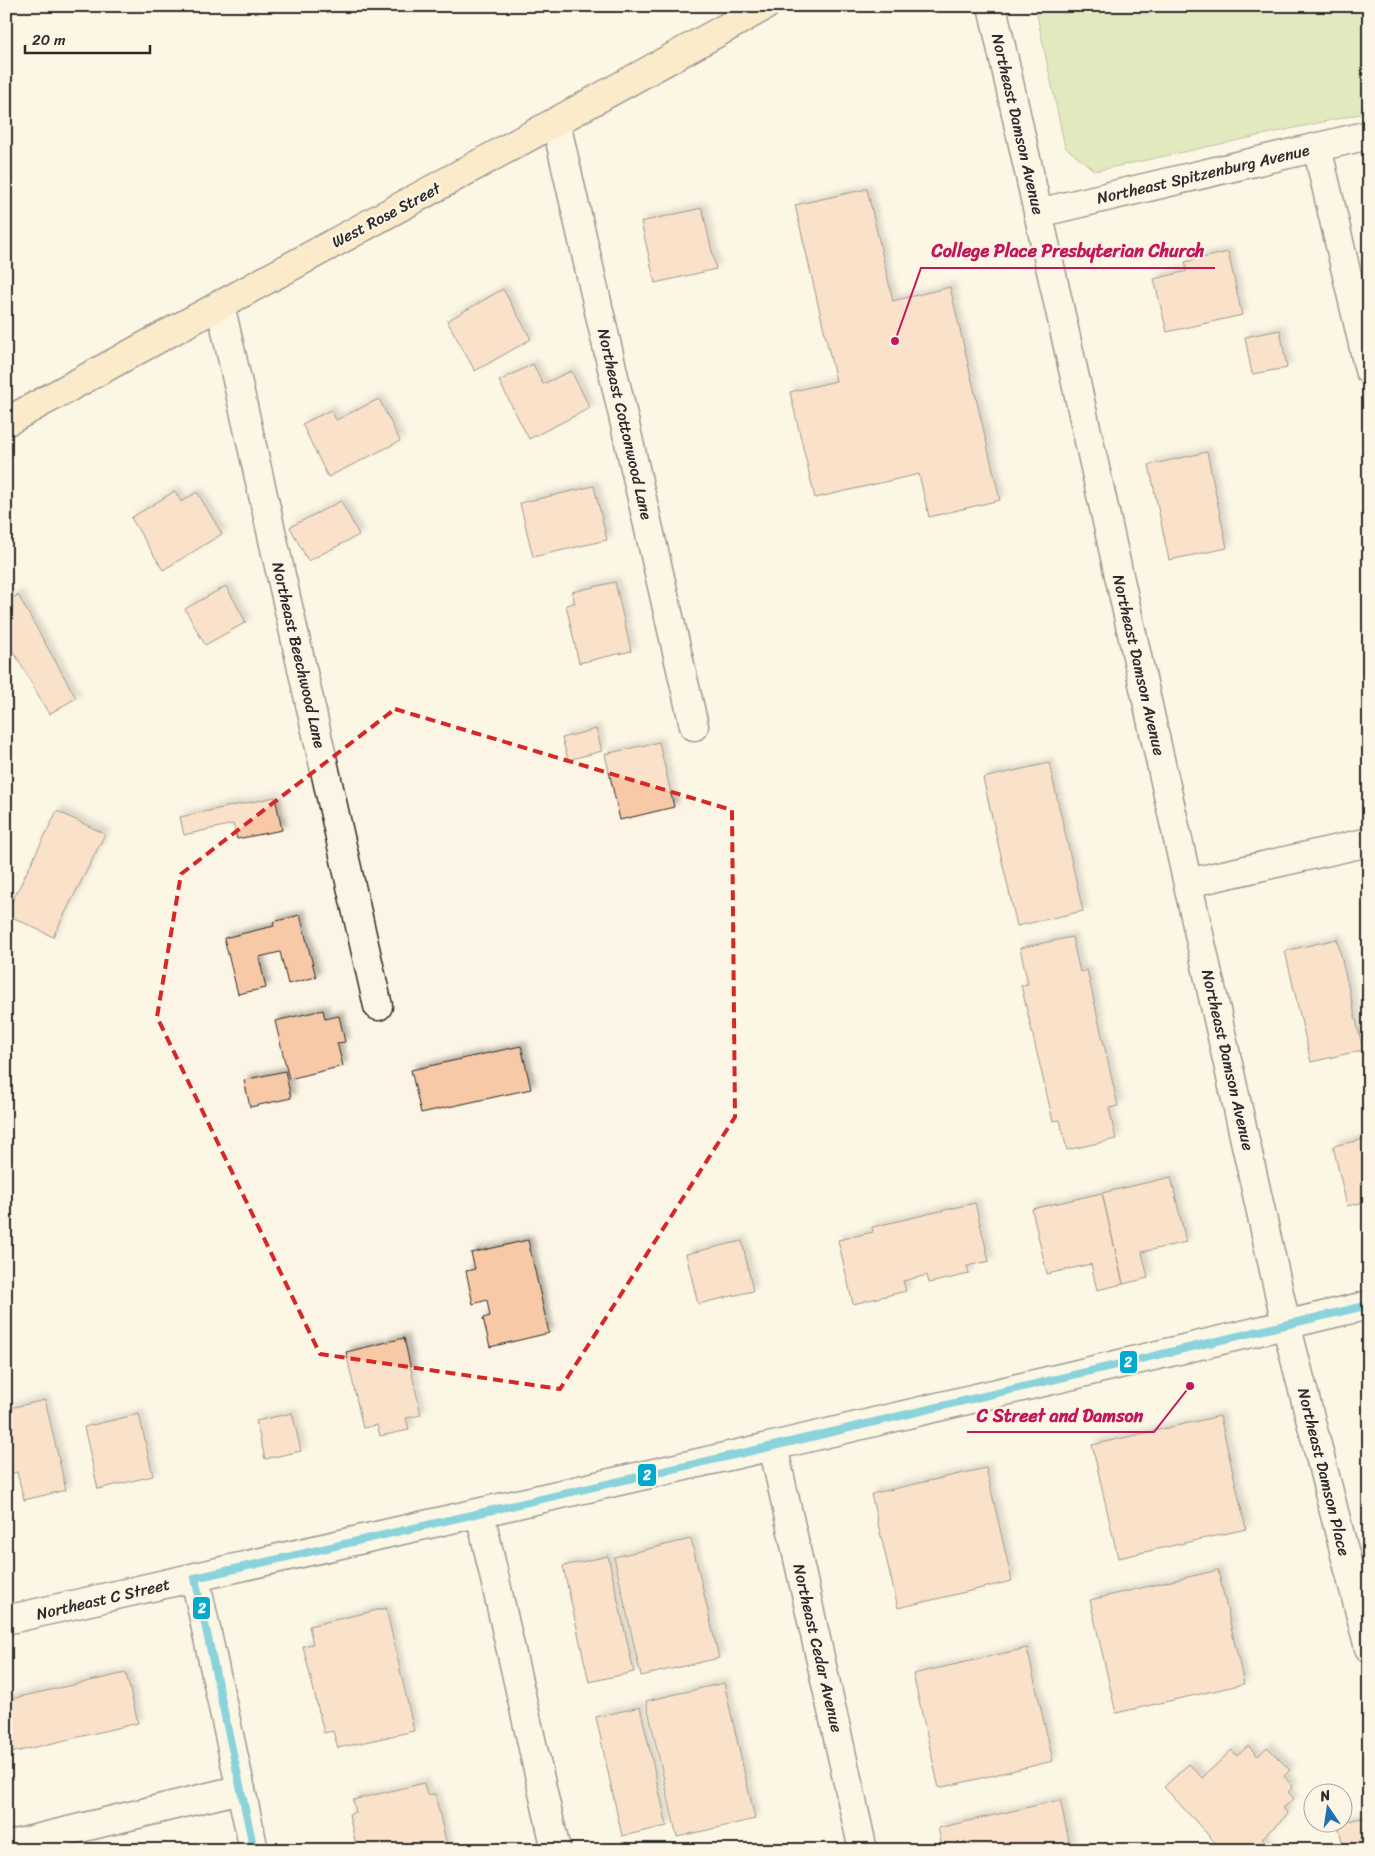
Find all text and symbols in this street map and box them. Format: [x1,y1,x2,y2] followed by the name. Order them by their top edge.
[25,22,150,54] scale bar
[32,27,66,53] text: 20 m
[983,31,1053,217] street label: Northeast Damson Avenue
[1094,135,1313,213] street label: Northeast Spitzenburg Avenue
[326,174,446,256] street label: West Rose Street
[921,235,1215,268] callout: College Place Presbyterian Church
[930,235,1205,267] text: College Place Presbyterian Church
[589,325,661,523] street label: Northeast Cottonwood Lane
[263,559,335,751] street label: Northeast Beechwood Lane
[1104,572,1174,758] street label: Northeast Damson Avenue
[1193,967,1263,1153] street label: Northeast Damson Avenue
[1119,1350,1138,1374] line badge: 2
[1123,1350,1133,1375] text: 2
[1289,1385,1359,1559] street label: Northeast Damson Place
[967,1399,1154,1432] callout: C Street and Damson
[976,1400,1144,1432] text: C Street and Damson
[637,1463,657,1487] line badge: 2
[642,1463,652,1488] text: 2
[784,1561,852,1735] street label: Northeast Cedar Avenue
[33,1570,173,1628] street label: Northeast C Street
[192,1596,211,1620] line badge: 2
[197,1596,207,1621] text: 2
[1317,1782,1333,1809] text: N
[1302,1784,1352,1834] north arrow

